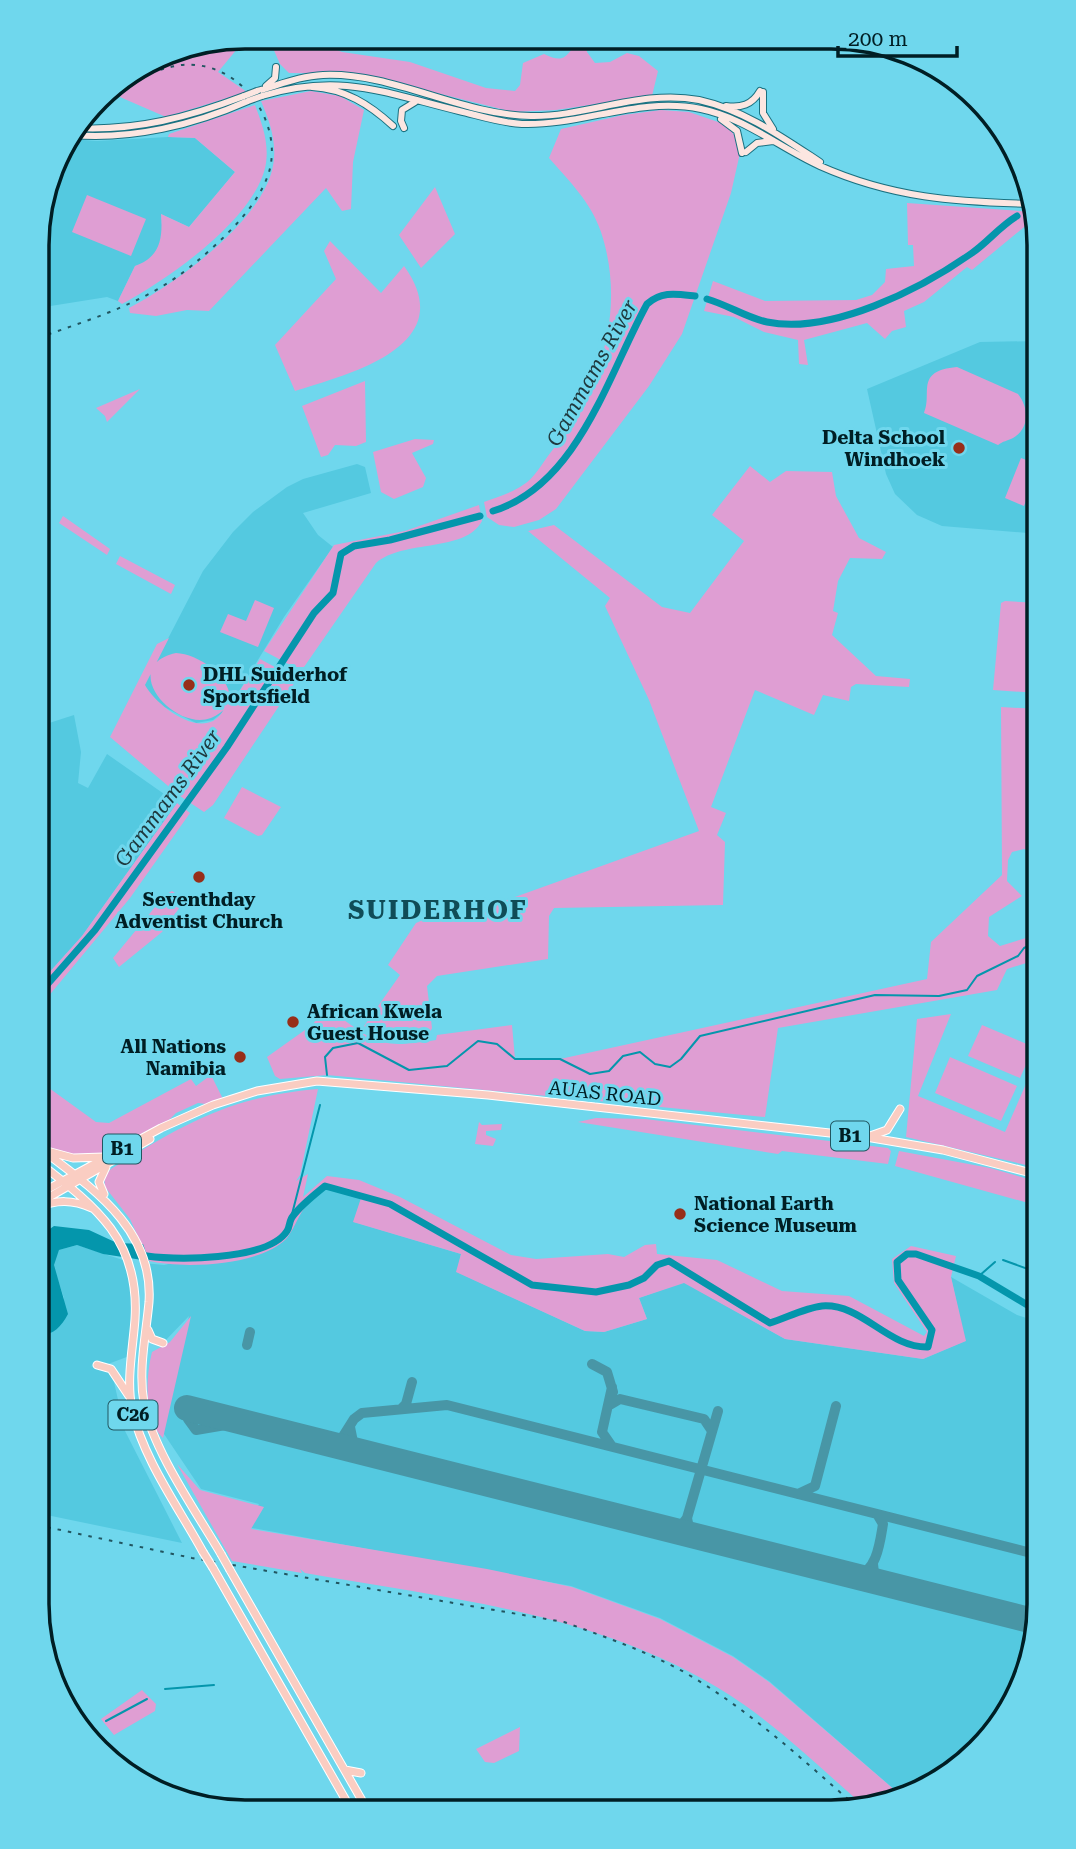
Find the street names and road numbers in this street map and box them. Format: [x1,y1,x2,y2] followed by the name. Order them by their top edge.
[547,1076,662,1111] street label: AUAS ROAD
[831,1121,869,1150] road number: B1
[103,1134,141,1164] road number: B1
[108,1400,158,1430] road number: C26

